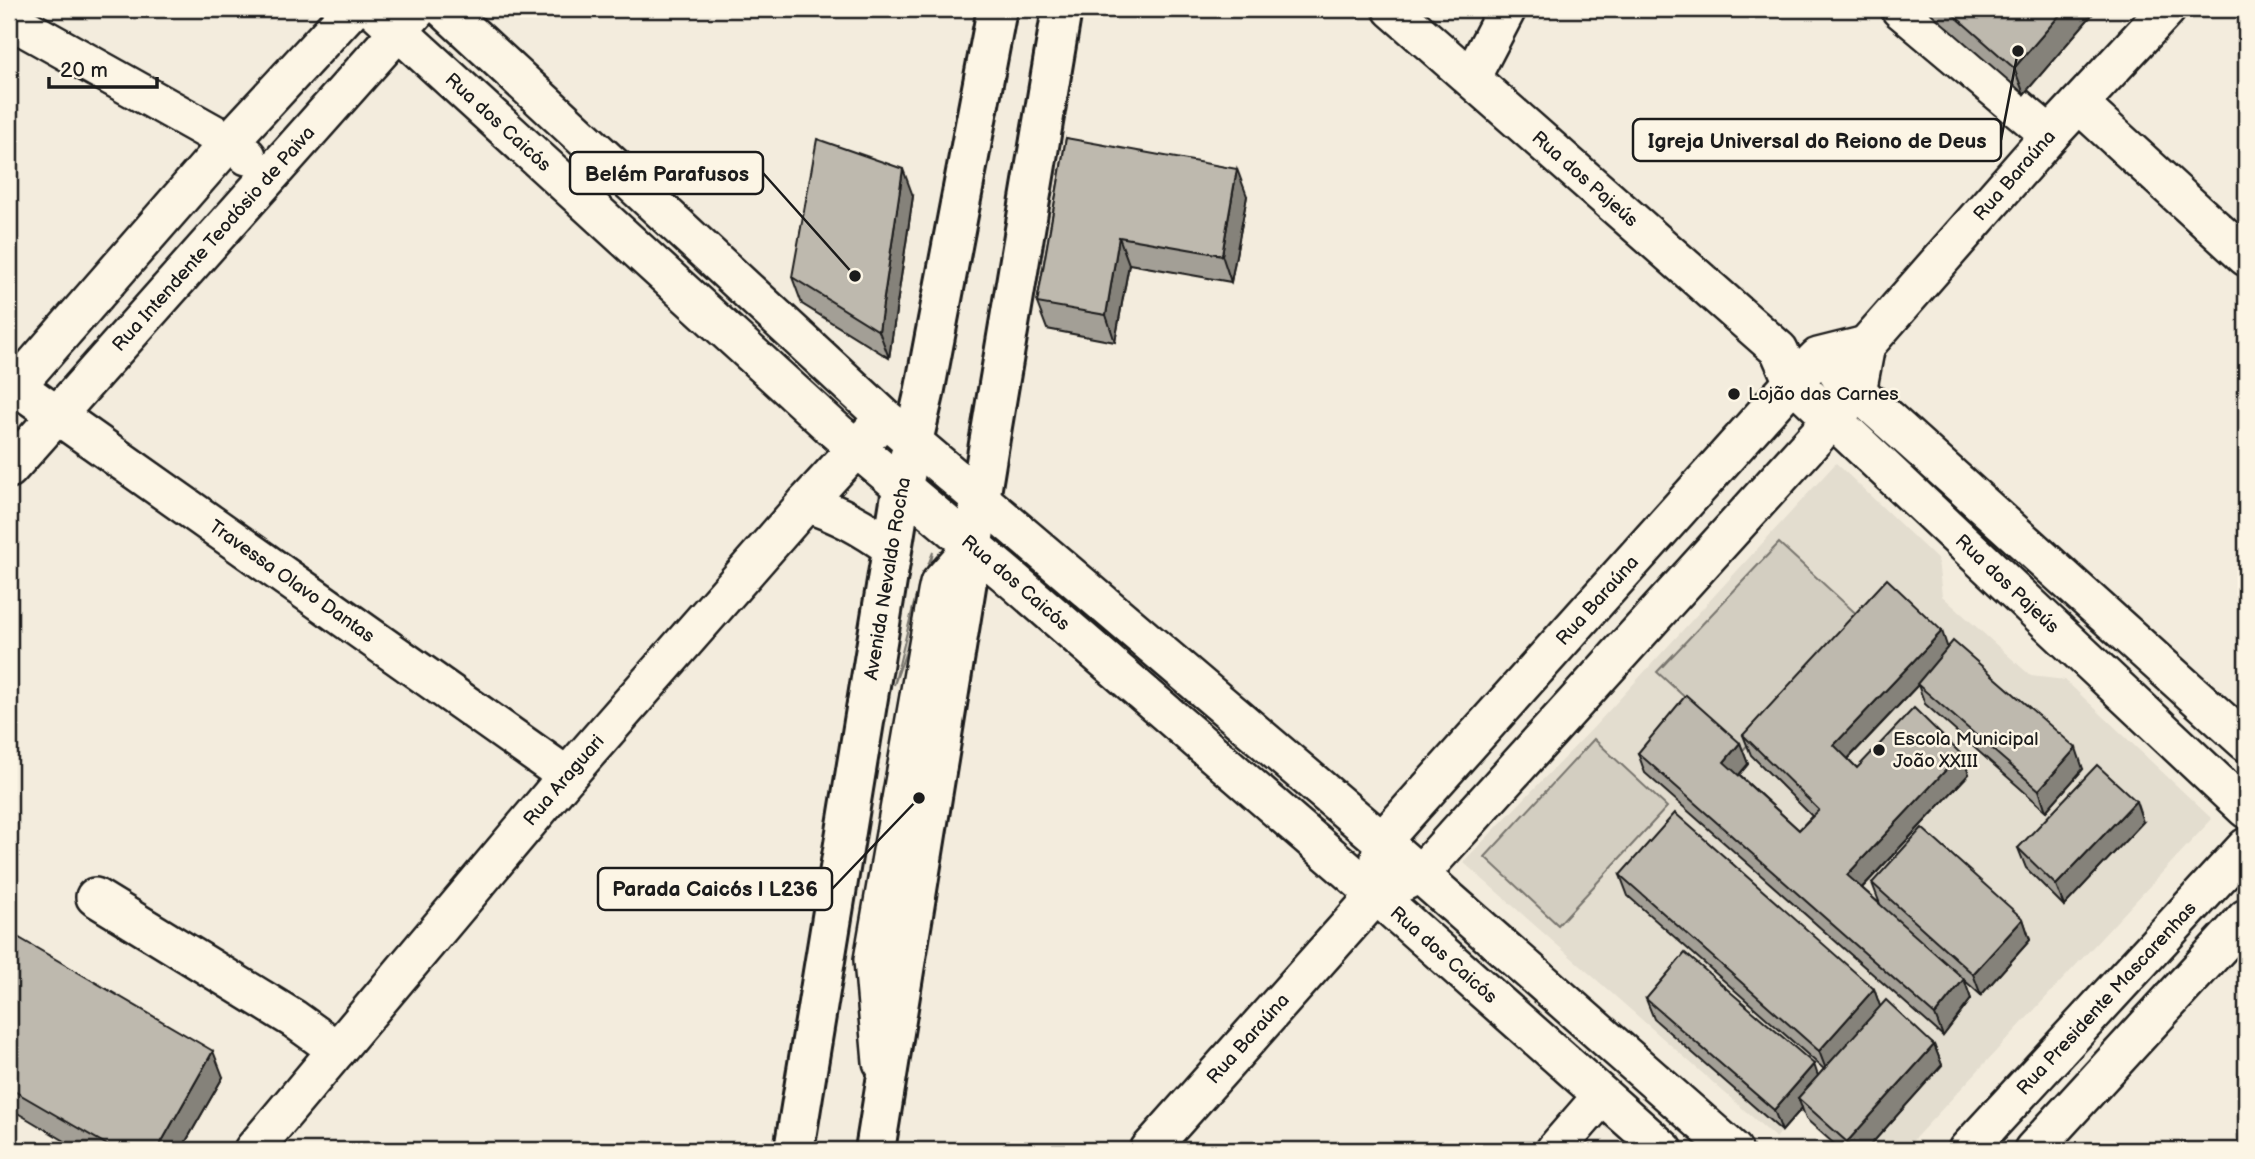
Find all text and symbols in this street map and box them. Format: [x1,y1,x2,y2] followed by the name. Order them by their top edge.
[49,46,158,90] scale bar
[60,58,108,83] text: 20 m
[440,68,556,176] street label: Rua dos Caicós
[1633,119,2001,161] callout: Igreja Universal do Reiono de Deus
[107,121,320,356] street label: Rua Intendente Teodósio de Paiva
[1969,125,2060,226] street label: Rua Baraúna
[1527,126,1643,232] street label: Rua dos Pajeús
[1647,129,1987,154] text: Igreja Universal do Reiono de Deus
[570,152,763,194] callout: Belém Parafusos
[585,162,749,187] text: Belém Parafusos
[1748,383,1899,406] place label: Lojão das Carnes
[1726,386,1742,402] marker: Lojão das Carnes
[859,475,916,682] street label: Avenida Nevaldo Rocha
[205,515,379,648] street label: Travessa Olavo Dantas
[957,530,1075,636] street label: Rua dos Caicós
[1951,530,2064,638] street label: Rua dos Pajeús
[1551,551,1644,650] street label: Rua Baraúna
[1893,728,2039,773] place label: Escola Municipal João XXIII
[519,730,609,831] street label: Rua Araguari
[1871,742,1887,758] marker: Escola Municipal João XXIII
[598,868,832,910] callout: Parada Caicós | L236
[612,877,818,902] text: Parada Caicós | L236
[2012,897,2201,1100] street label: Rua Presidente Mascarenhas
[1385,901,1502,1008] street label: Rua dos Caicós
[1202,989,1294,1089] street label: Rua Baraúna

